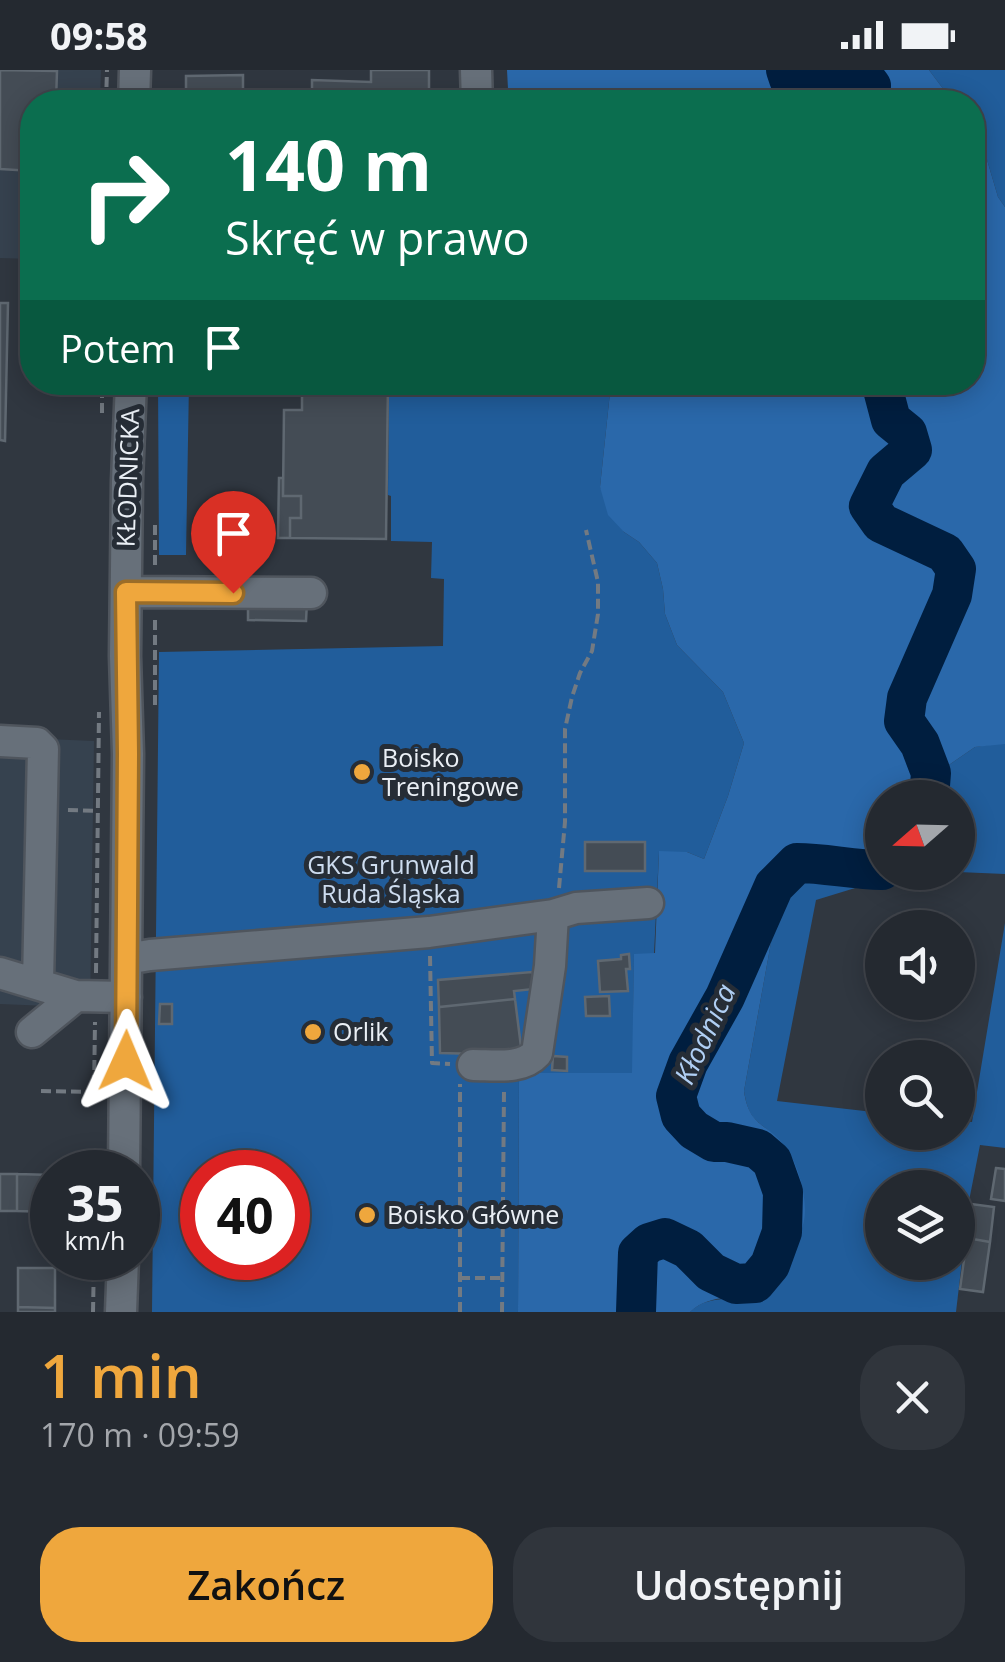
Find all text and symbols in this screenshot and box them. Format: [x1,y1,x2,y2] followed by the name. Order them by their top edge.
[50,9,148,61] text: 09:58
[225,116,432,212] text: 140 m
[60,130,190,260] icon: right
[225,207,530,268] text: Skręć w prawo
[196,320,251,375] icon: arrive
[60,322,176,374] text: Potem
[108,408,146,548] street label: KŁODNICKA
[191,491,276,594] pin
[206,506,261,561] icon: arrive
[382,740,519,803] place label: Boisko Treningowe
[351,761,373,783] marker: Boisko Treningowe
[865,780,975,890] north arrow
[865,780,975,1280] map controls
[307,847,475,910] park label: GKS Grunwald Ruda Śląska
[865,910,975,1020] button: sound
[664,977,744,1090] water label: Kłodnica
[74,1009,178,1113] position arrow
[333,1014,388,1048] place label: Orlik
[302,1021,324,1043] marker: Orlik
[865,1040,975,1150] button: search
[180,1150,310,1280] speed limit sign: 40
[66,1169,124,1237] text: 35
[865,1170,975,1280] button: layers
[387,1197,559,1231] place label: Boisko Główne
[356,1204,378,1226] marker: Boisko Główne
[65,1223,125,1257] text: km/h
[40,1334,202,1416] text: 1 min
[860,1345,965,1450] button: close
[40,1413,239,1456] text: 170 m · 09:59
[40,1527,493,1642] button: Zakończ
[513,1527,965,1642] button: Udostępnij

